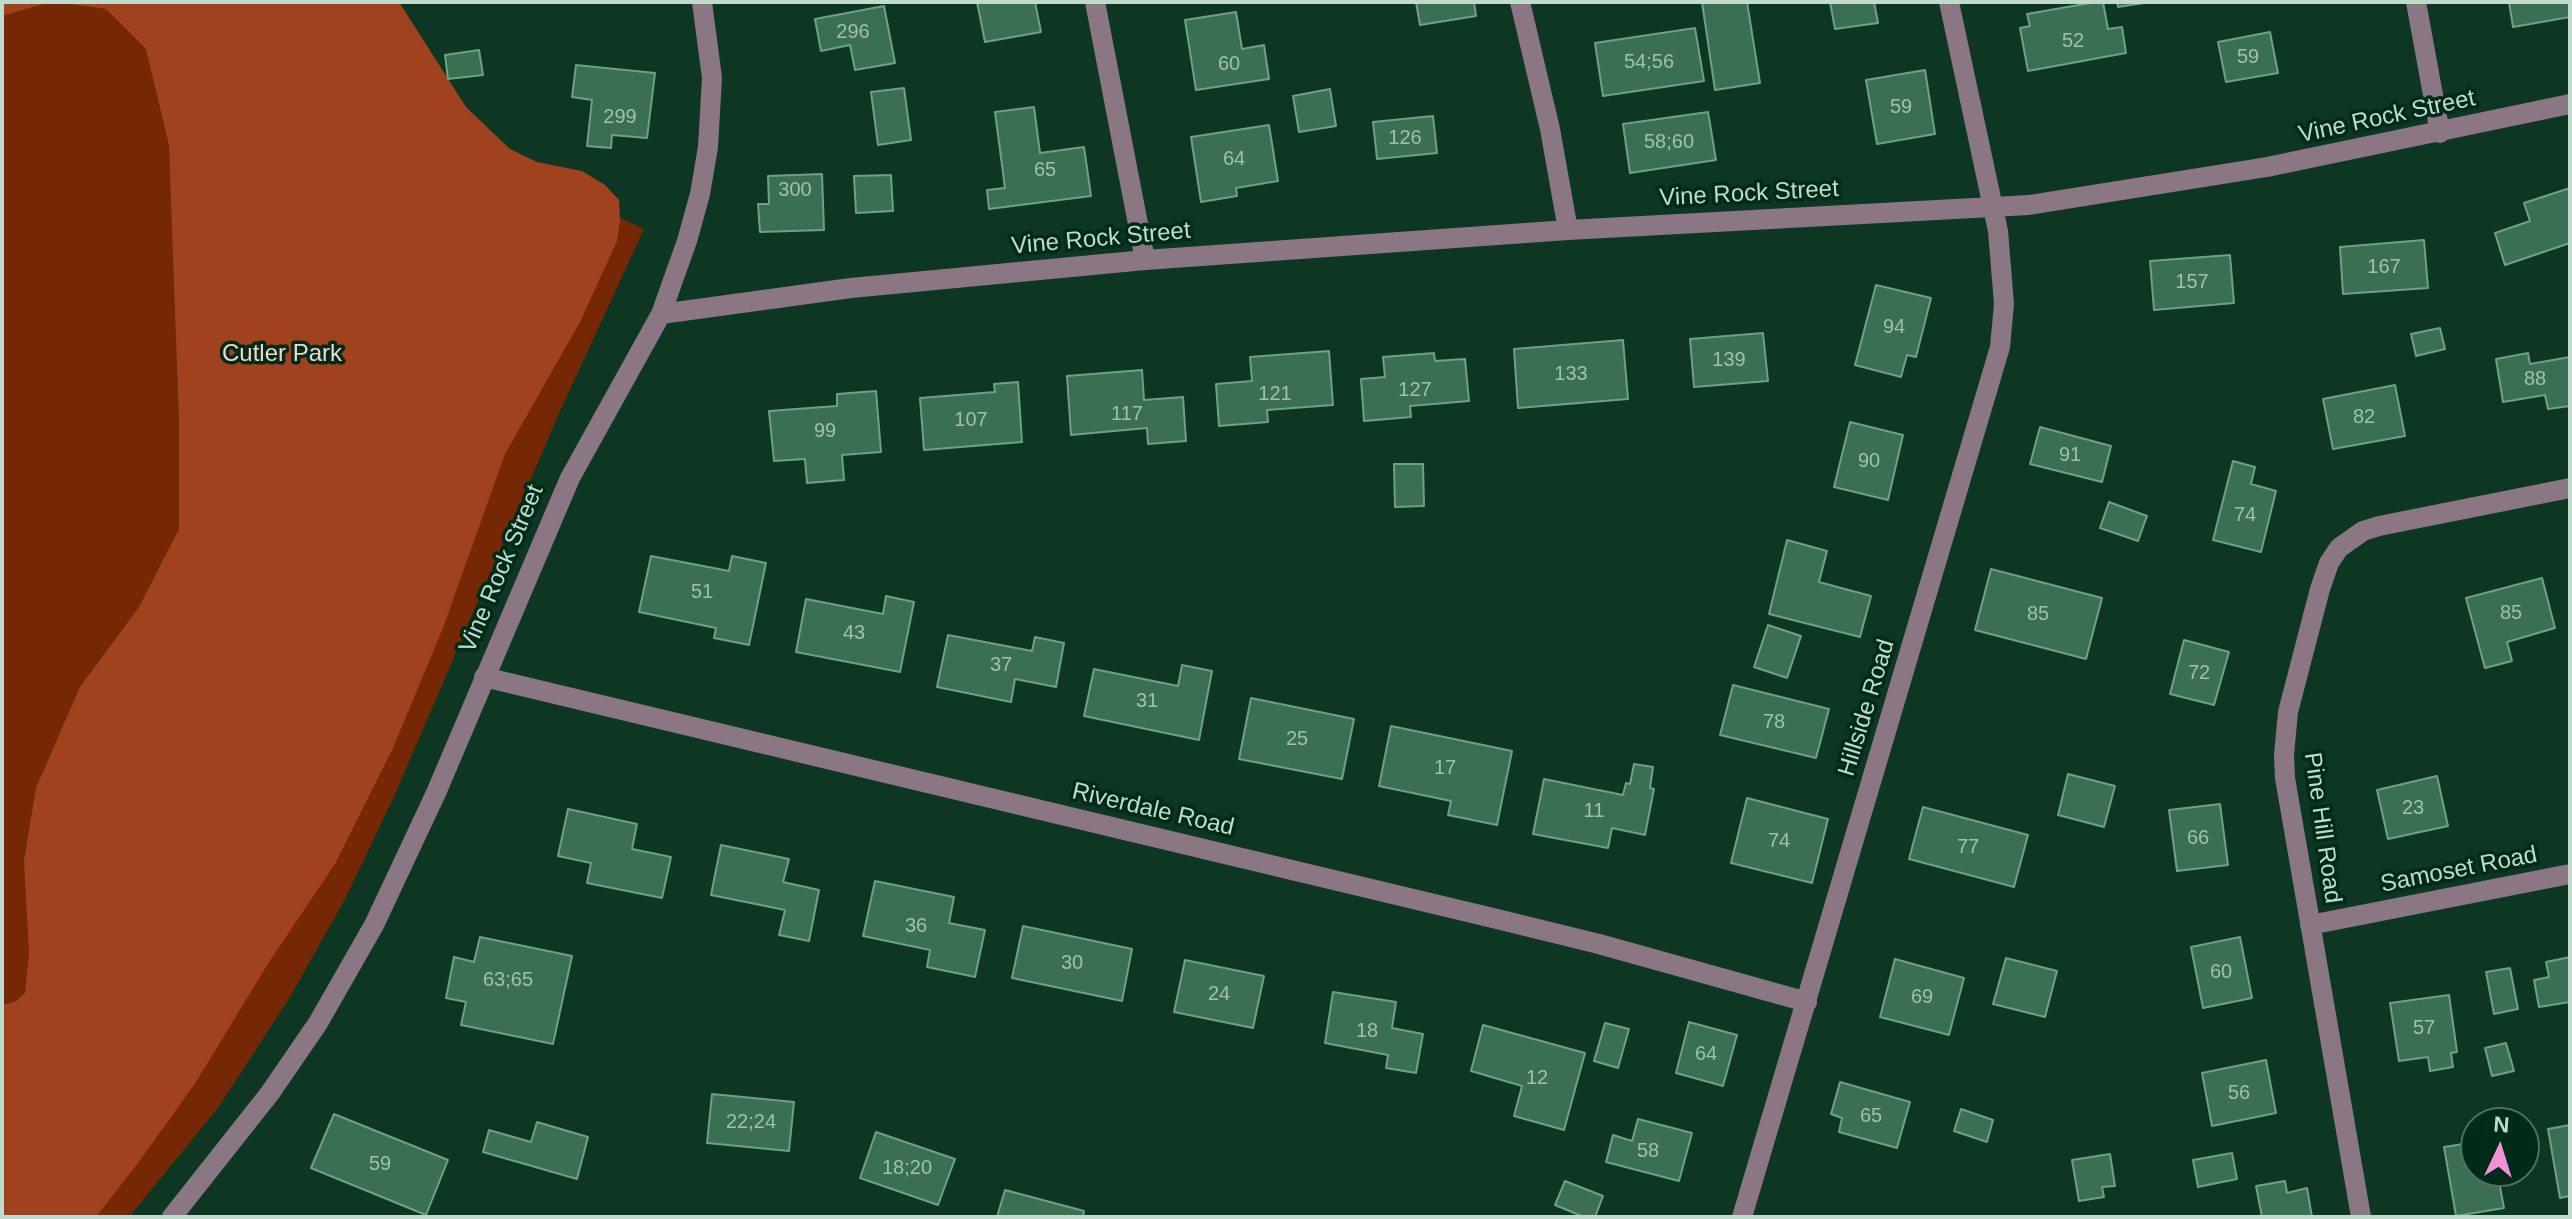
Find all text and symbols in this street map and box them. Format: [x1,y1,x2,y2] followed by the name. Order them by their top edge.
[836,20,870,44] house number: 296
[2062,29,2084,53] house number: 52
[2237,45,2259,69] house number: 59
[1624,50,1674,74] house number: 54;56
[1218,52,1240,76] house number: 60
[2296,84,2478,150] street label: Vine Rock Street
[1890,95,1912,119] house number: 59
[603,105,637,129] house number: 299
[1388,126,1422,150] house number: 126
[1644,130,1694,154] house number: 58;60
[1223,147,1245,171] house number: 64
[1034,158,1056,182] house number: 65
[1659,175,1839,213] street label: Vine Rock Street
[778,178,812,202] house number: 300
[1010,217,1192,261] street label: Vine Rock Street
[2367,255,2401,279] house number: 167
[2175,270,2209,294] house number: 157
[1883,315,1905,339] house number: 94
[222,340,342,368] park label: Cutler Park
[1712,348,1746,372] house number: 139
[1554,362,1588,386] house number: 133
[2524,367,2546,391] house number: 88
[1398,378,1432,402] house number: 127
[1258,382,1292,406] house number: 121
[1111,402,1143,426] house number: 117
[2353,405,2375,429] house number: 82
[954,408,988,432] house number: 107
[814,419,836,443] house number: 99
[2059,443,2081,467] house number: 91
[1858,449,1880,473] house number: 90
[454,481,550,657] street label: Vine Rock Street
[2234,503,2256,527] house number: 74
[691,580,713,604] house number: 51
[2500,601,2522,625] house number: 85
[2027,602,2049,626] house number: 85
[843,621,865,645] house number: 43
[1833,636,1901,780] street label: Hillside Road
[990,653,1012,677] house number: 37
[2188,661,2210,685] house number: 72
[1136,689,1158,713] house number: 31
[1763,710,1785,734] house number: 78
[1286,727,1308,751] house number: 25
[2297,751,2347,905] street label: Pine Hill Road
[1434,756,1456,780] house number: 17
[1069,777,1237,843] street label: Riverdale Road
[2402,796,2424,820] house number: 23
[1584,799,1604,823] house number: 11
[2187,826,2209,850] house number: 66
[1768,829,1790,853] house number: 74
[1957,835,1979,859] house number: 77
[2378,841,2540,899] street label: Samoset Road
[905,914,927,938] house number: 36
[1061,951,1083,975] house number: 30
[2210,960,2232,984] house number: 60
[483,968,533,992] house number: 63;65
[1208,982,1230,1006] house number: 24
[1911,985,1933,1009] house number: 69
[2413,1016,2435,1040] house number: 57
[1356,1019,1378,1043] house number: 18
[1695,1042,1717,1066] house number: 64
[1526,1066,1548,1090] house number: 12
[2228,1081,2250,1105] house number: 56
[1860,1104,1882,1128] house number: 65
[2460,1107,2540,1187] north arrow
[726,1110,776,1134] house number: 22;24
[2493,1112,2510,1138] text: N
[1637,1139,1659,1163] house number: 58
[369,1152,391,1176] house number: 59
[882,1156,932,1180] house number: 18;20

